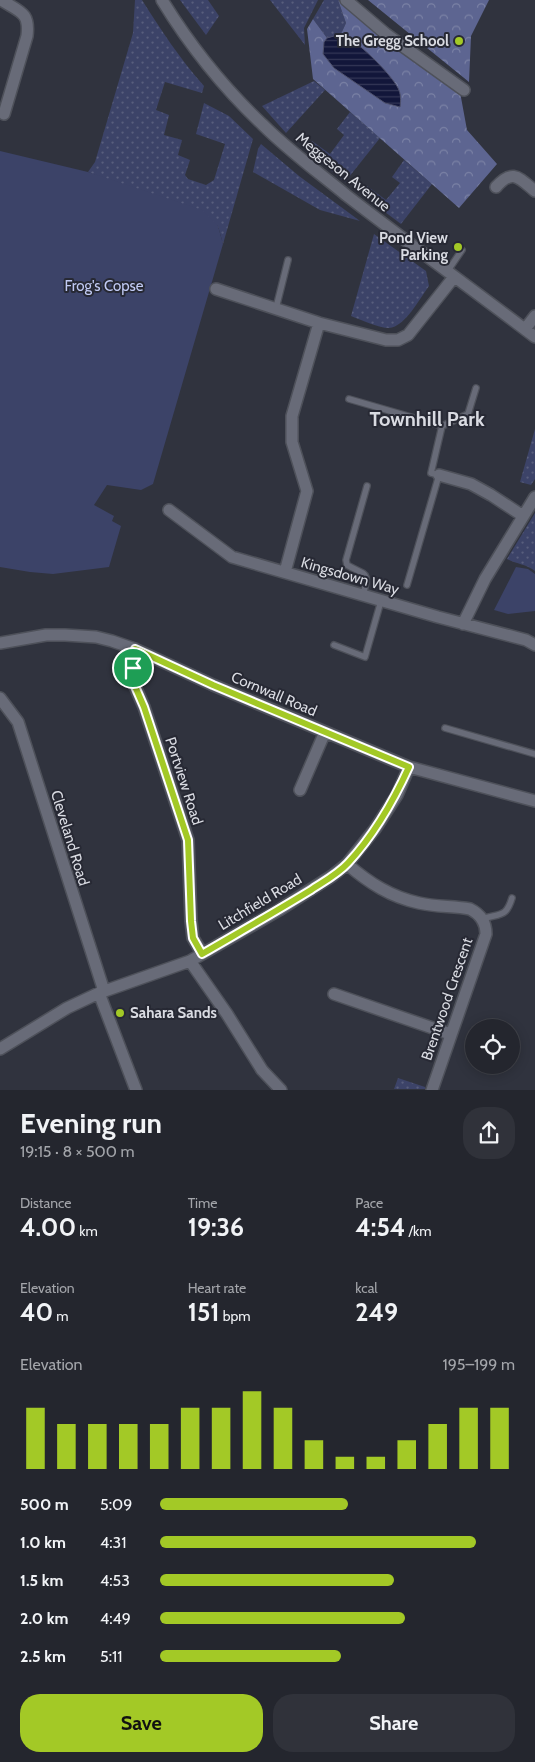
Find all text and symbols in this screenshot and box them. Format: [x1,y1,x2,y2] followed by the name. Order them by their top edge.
[336,32,449,50] place label: The Gregg School
[453,35,465,47] marker: The Gregg School
[292,128,394,216] street label: Meggeson Avenue
[379,229,448,264] place label: Pond View Parking
[452,241,464,253] marker: Pond View Parking
[65,277,144,295] park label: Frog's Copse
[369,407,485,431] district label: Townhill Park
[299,553,402,599] street label: Kingsdown Way
[112,647,154,689] pin
[119,654,147,682] icon: arrive
[228,668,320,720] street label: Cornwall Road
[161,735,207,827] street label: Portview Road
[47,788,93,888] street label: Cleveland Road
[215,870,305,934] street label: Litchfield Road
[418,935,476,1063] street label: Brentwood Crescent
[130,1004,217,1022] place label: Sahara Sands
[114,1007,126,1019] marker: Sahara Sands
[465,1019,520,1074] map controls
[465,1019,520,1074] button: locate
[20,1106,162,1140] text: Evening run
[463,1107,515,1159] button: share
[20,1142,135,1161] text: 19:15 · 8 × 500 m
[20,1194,72,1212] text: Distance
[188,1194,217,1212] text: Time
[355,1194,383,1212] text: Pace
[20,1212,76,1242] text: 4.00
[188,1212,244,1242] text: 19:36
[355,1212,405,1242] text: 4:54
[76,1222,98,1240] text: km
[405,1222,432,1240] text: /km
[20,1279,75,1297] text: Elevation
[188,1279,246,1297] text: Heart rate
[355,1279,378,1297] text: kcal
[20,1297,53,1327] text: 40
[188,1297,220,1327] text: 151
[355,1297,398,1327] text: 249
[53,1307,69,1325] text: m
[220,1307,251,1325] text: bpm
[20,1355,83,1374] text: Elevation
[443,1355,515,1374] text: 195–199 m
[20,1495,69,1514] text: 500 m
[100,1495,132,1514] text: 5:09
[20,1533,66,1552] text: 1.0 km
[100,1533,126,1552] text: 4:31
[20,1571,63,1590] text: 1.5 km
[100,1571,130,1590] text: 4:53
[20,1609,68,1628] text: 2.0 km
[100,1609,131,1628] text: 4:49
[20,1647,66,1666] text: 2.5 km
[100,1647,122,1666] text: 5:11
[20,1694,263,1752] button: Save
[273,1694,515,1752] button: Share

